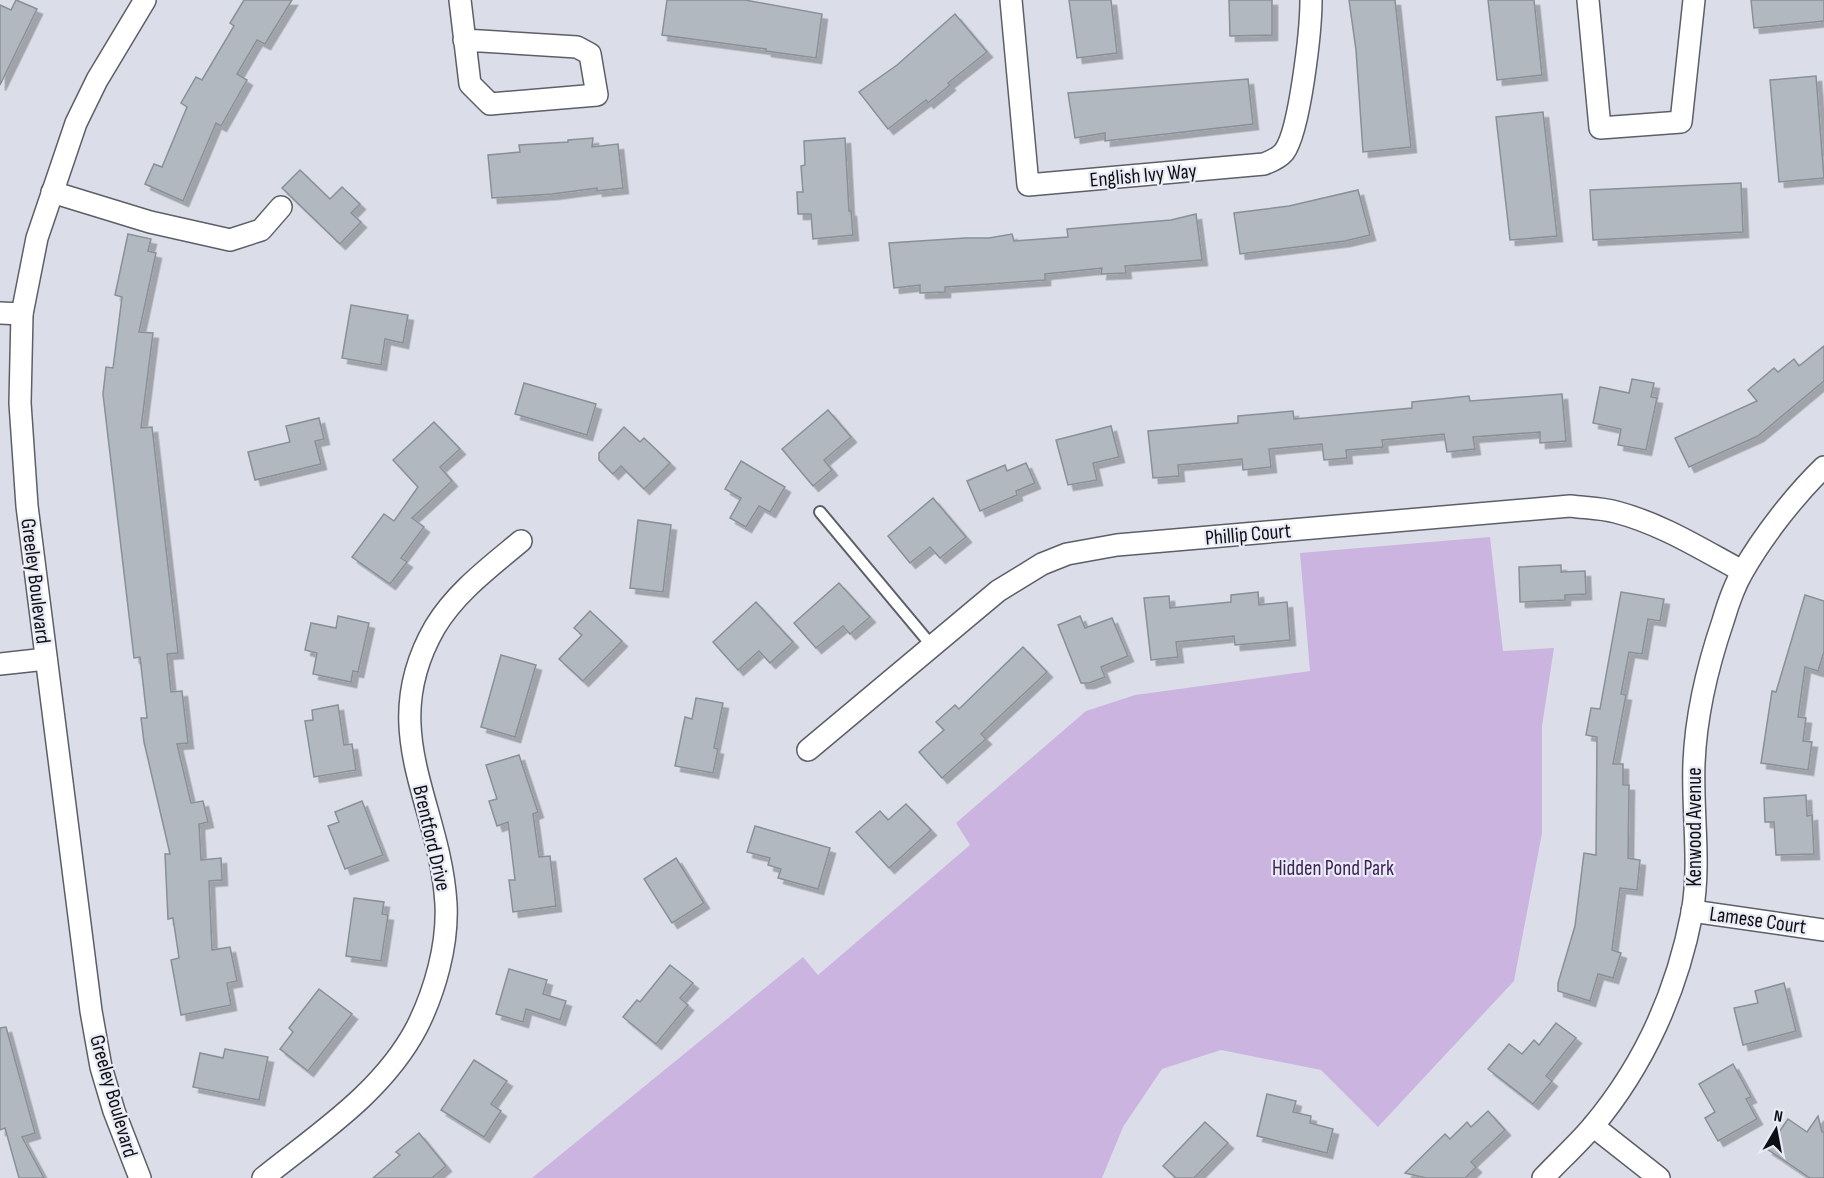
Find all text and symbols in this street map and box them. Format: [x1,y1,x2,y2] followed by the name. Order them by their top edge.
[1089,158,1197,193] street label: English Ivy Way
[15,517,56,645] street label: Greeley Boulevard
[1204,518,1292,551] street label: Phillip Court
[1682,767,1707,887] street label: Kenwood Avenue
[407,783,456,893] street label: Brentford Drive
[1272,856,1394,881] park label: Hidden Pond Park
[1708,901,1808,940] street label: Lamese Court
[84,1032,143,1160] street label: Greeley Boulevard
[1746,1100,1806,1160] north arrow
[1772,1107,1784,1127] text: N

